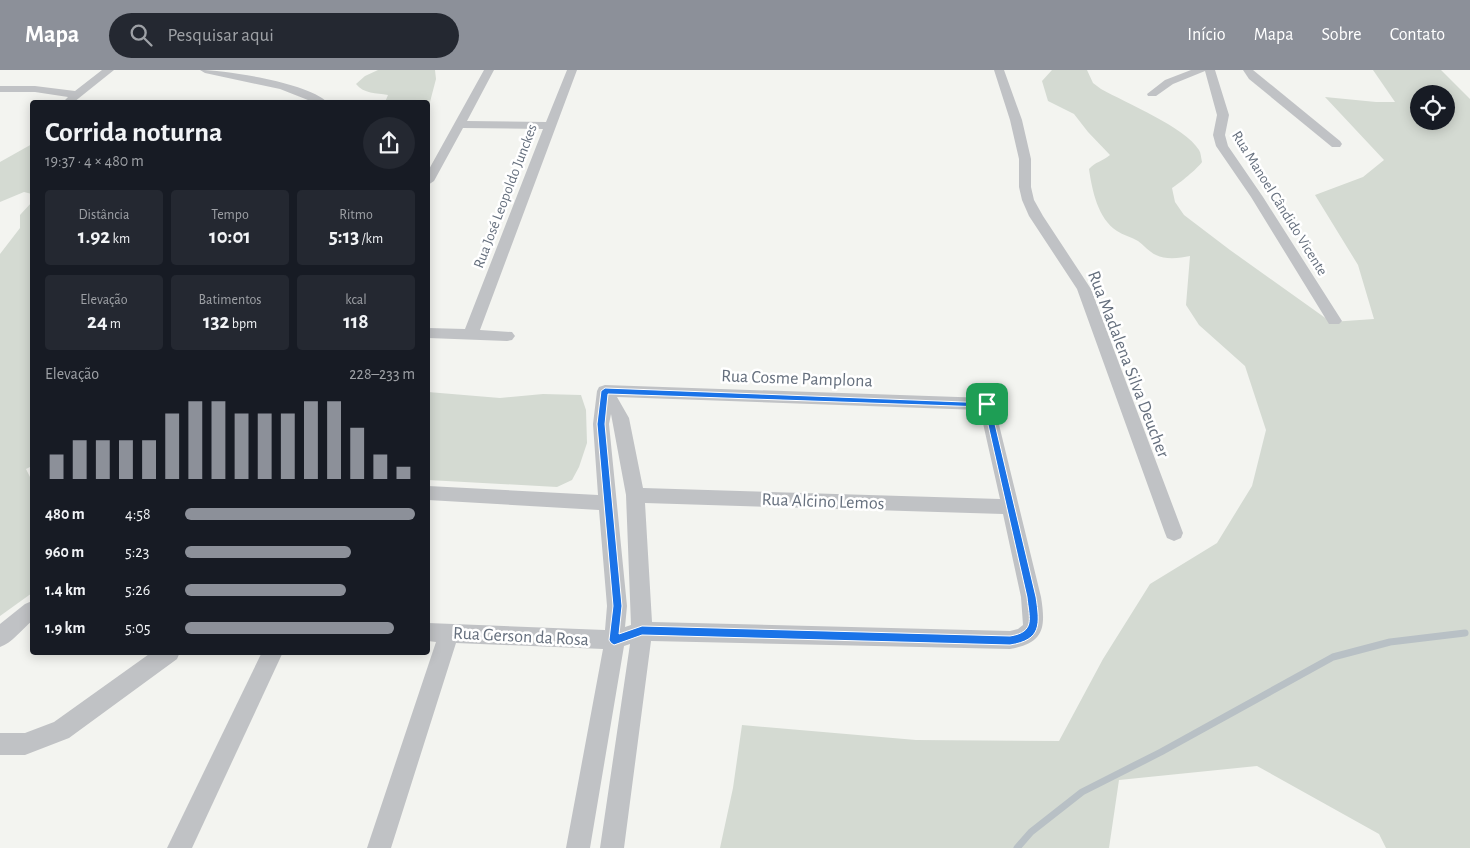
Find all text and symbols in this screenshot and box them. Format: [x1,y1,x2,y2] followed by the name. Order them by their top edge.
[109,13,459,58] search box
[127,21,155,49] icon: search
[25,23,79,47] text: Mapa
[167,26,274,45] text: Pesquisar aqui
[1187,26,1226,44] text: Início
[1254,26,1294,44] text: Mapa
[1322,26,1362,44] text: Sobre
[1390,26,1445,44] text: Contato
[1410,85,1455,130] map controls
[1410,85,1455,130] button: locate
[363,117,415,169] button: share
[45,119,223,147] text: Corrida noturna
[471,122,540,270] street label: Rua José Leopoldo Junckes
[1229,128,1330,278] street label: Rua Manoel Cândido Vicente
[45,153,144,169] text: 19:37 · 4 × 480 m
[79,208,129,222] text: Distância
[211,208,249,222] text: Tempo
[339,208,373,222] text: Ritmo
[78,226,110,247] text: 1.92
[209,226,251,247] text: 10:01
[329,226,359,247] text: 5:13
[110,232,130,246] text: km
[359,232,383,246] text: /km
[1084,268,1172,461] street label: Rua Madalena Silva Deucher
[80,293,128,307] text: Elevação
[198,293,262,307] text: Batimentos
[345,293,367,307] text: kcal
[87,311,107,332] text: 24
[203,311,229,332] text: 132
[343,311,369,332] text: 118
[107,317,121,331] text: m
[229,317,257,331] text: bpm
[45,366,99,382] text: Elevação
[349,366,415,382] text: 228–233 m
[721,367,873,391] street label: Rua Cosme Pamplona
[966,383,1008,425] pin
[973,390,1001,418] icon: arrive
[761,491,885,513] street label: Rua Alcino Lemos
[45,506,85,522] text: 480 m
[125,506,151,522] text: 4:58
[45,544,84,560] text: 960 m
[125,544,149,560] text: 5:23
[45,582,86,598] text: 1.4 km
[125,582,150,598] text: 5:26
[45,620,85,636] text: 1.9 km
[125,620,151,636] text: 5:05
[453,624,589,650] street label: Rua Gerson da Rosa

